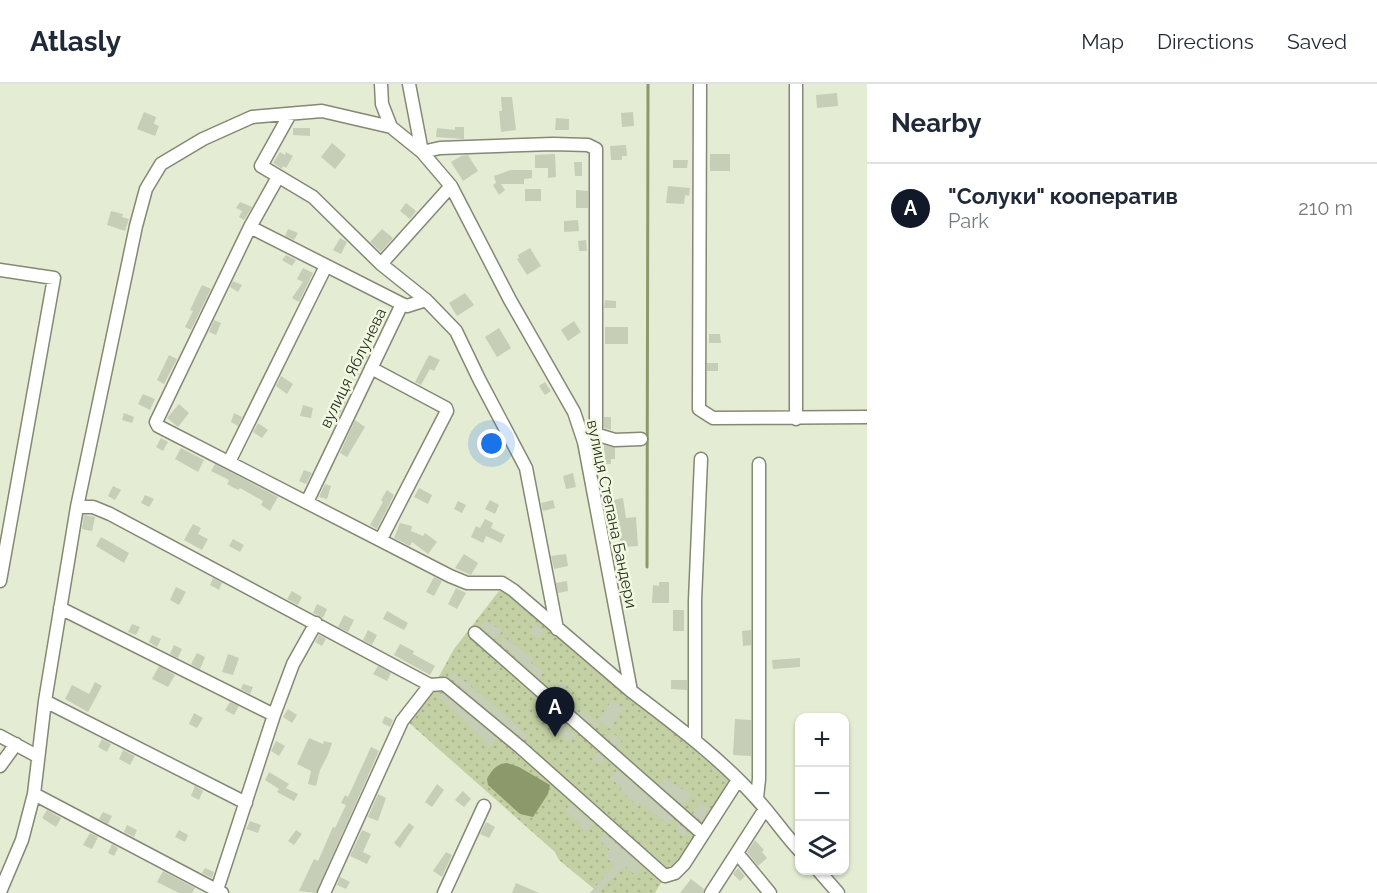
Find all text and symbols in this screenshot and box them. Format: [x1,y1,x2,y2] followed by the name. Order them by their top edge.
[30,25,121,58] text: Atlasly
[1081,29,1124,54] text: Map
[1157,29,1254,54] text: Directions
[1287,29,1347,54] text: Saved
[891,108,981,138] text: Nearby
[948,183,1178,209] text: "Солуки" кооператив
[904,196,917,220] text: A
[1298,196,1353,220] text: 210 m
[948,209,989,233] text: Park
[316,305,390,431] street label: вулиця Яблунева
[583,418,641,610] street label: вулиця Степана Бандери
[477,429,506,458] your location
[536,688,574,737] pin: A
[795,713,849,875] map controls
[795,713,849,767] button: +
[795,767,849,821] button: −
[795,821,849,875] button: layers

